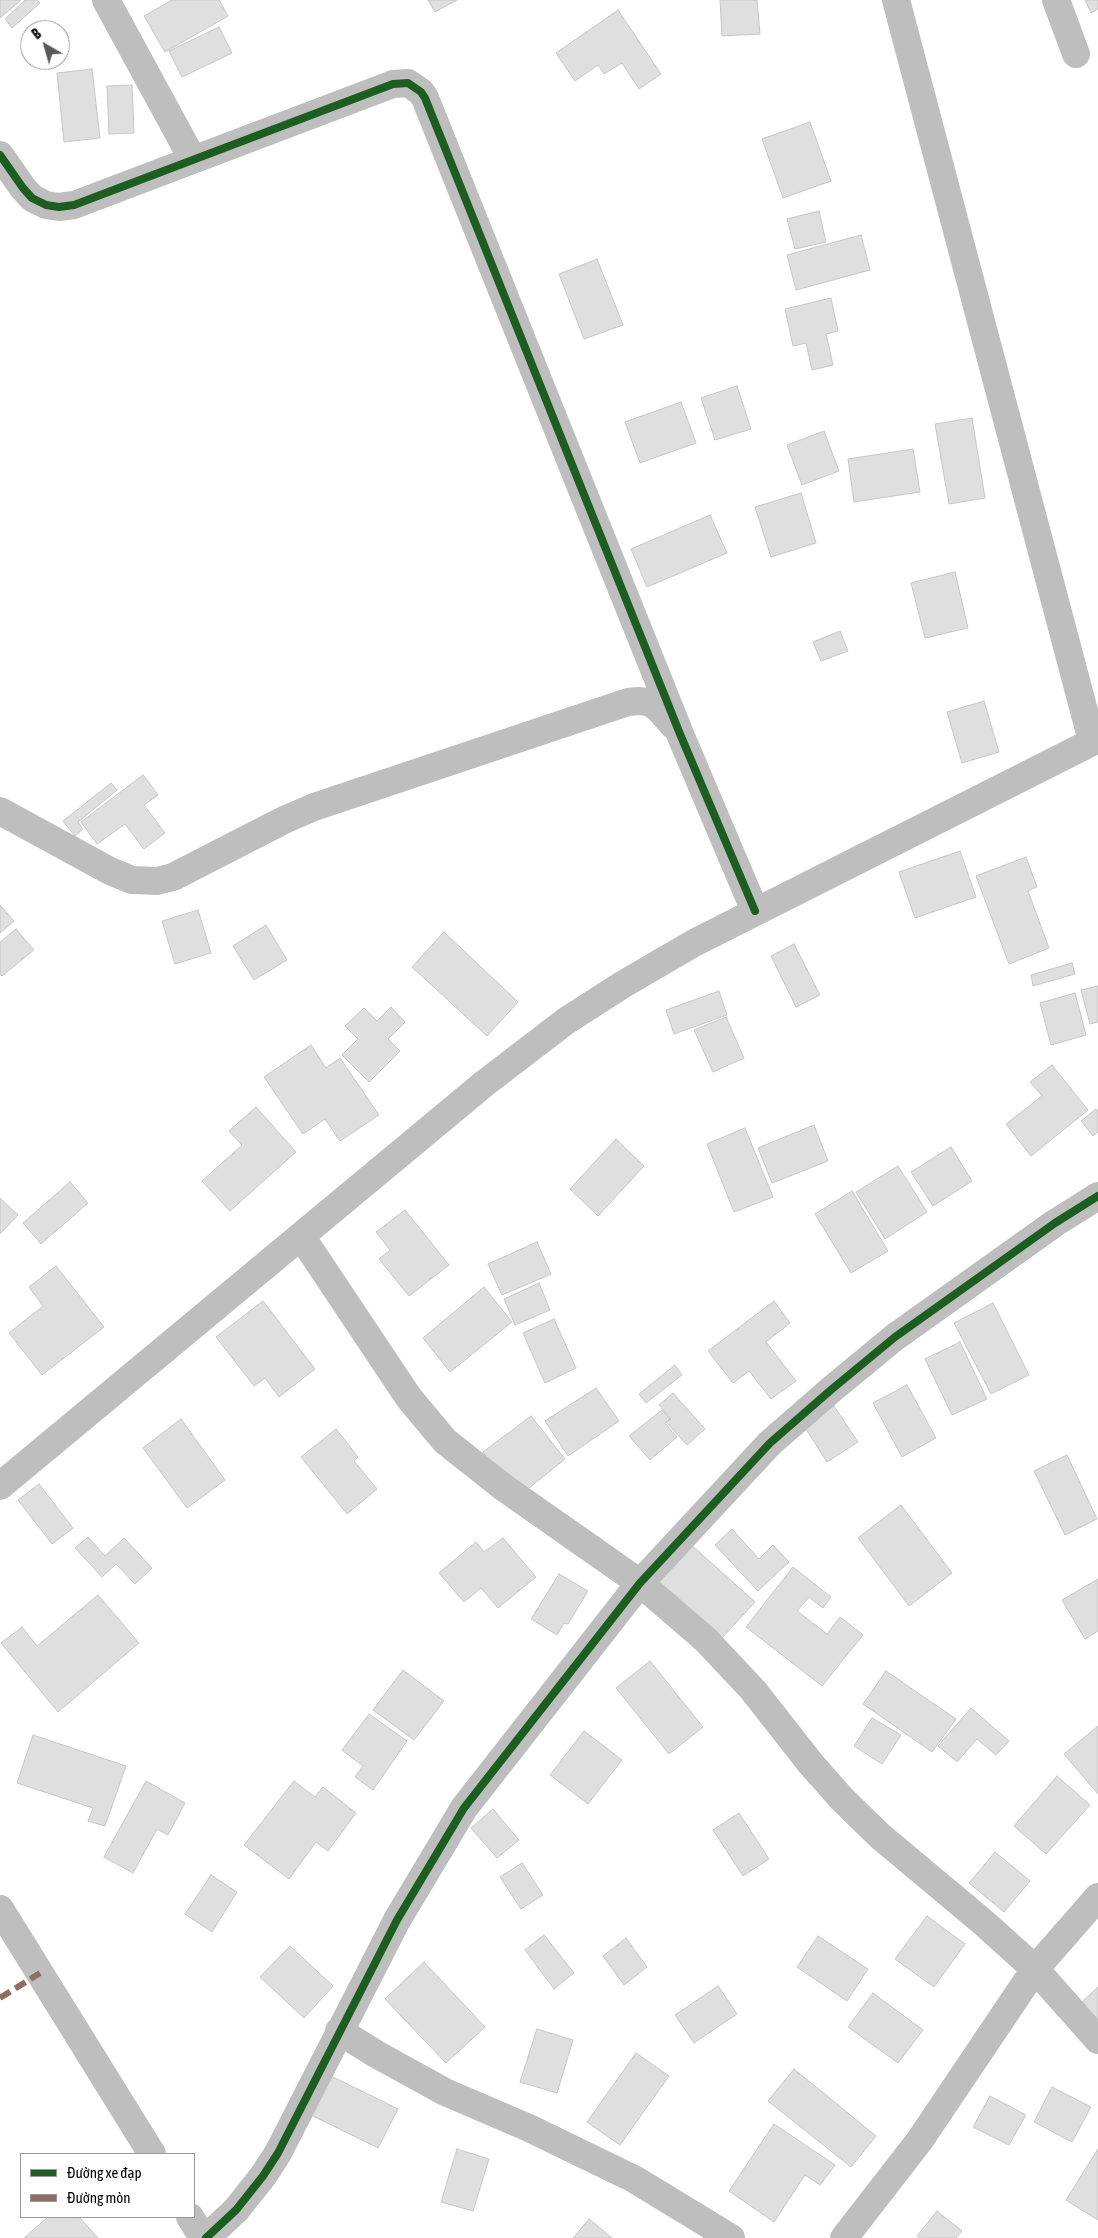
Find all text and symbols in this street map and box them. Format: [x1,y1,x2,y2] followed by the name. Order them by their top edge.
[20,20,70,70] north arrow
[29,26,44,42] text: B
[20,2153,195,2218] legend
[67,2164,142,2181] text: Đường xe đạp
[67,2189,131,2206] text: Đường mòn

